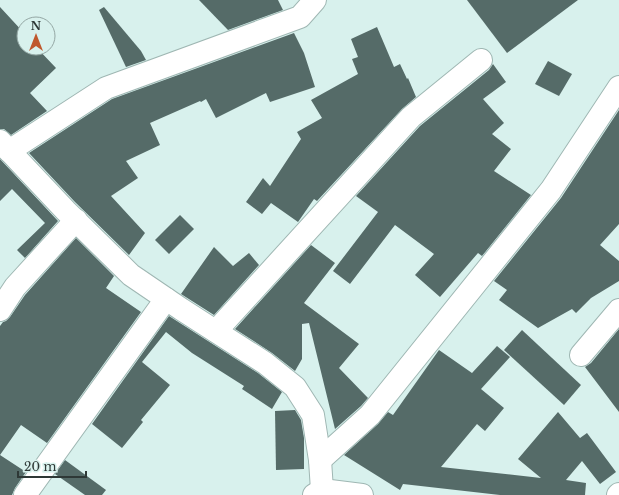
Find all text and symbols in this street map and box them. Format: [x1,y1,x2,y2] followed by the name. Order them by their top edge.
[16,16,56,56] north arrow
[31,19,42,33] text: N
[18,453,86,479] scale bar
[24,459,56,474] text: 20 m

